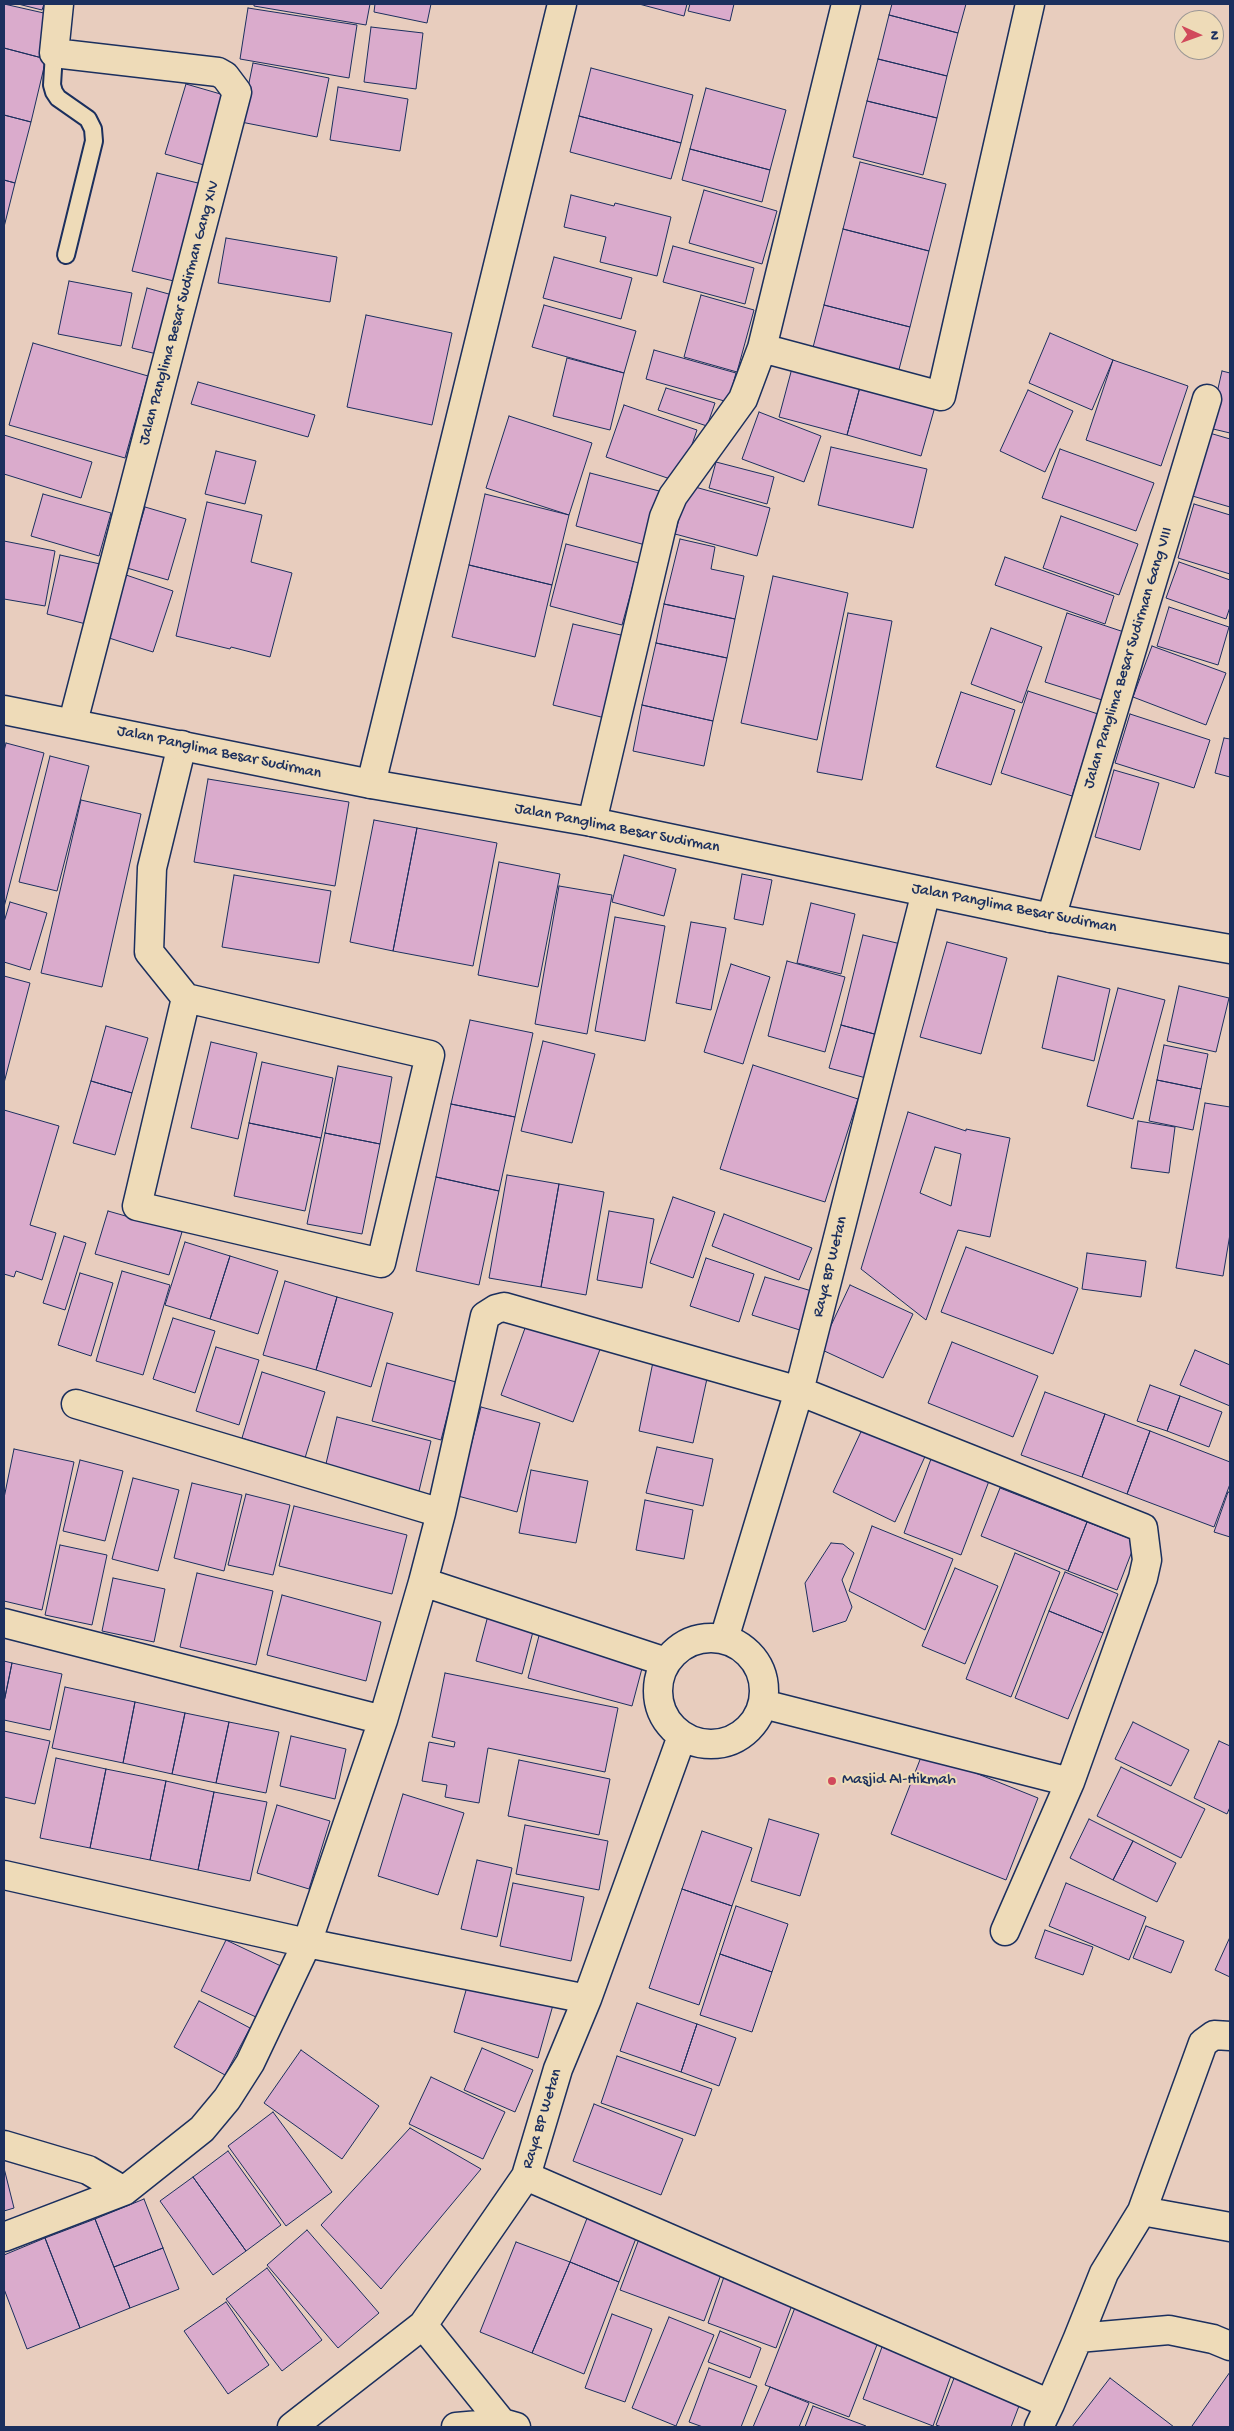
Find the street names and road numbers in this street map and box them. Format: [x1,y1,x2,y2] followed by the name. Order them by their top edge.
[135,179,225,447] street label: Jalan Panglima Besar Sudirman Gang XIV
[1080,525,1178,791] street label: Jalan Panglima Besar Sudirman Gang VIII
[115,722,323,784] street label: Jalan Panglima Besar Sudirman
[513,800,721,858] street label: Jalan Panglima Besar Sudirman
[910,880,1118,938] street label: Jalan Panglima Besar Sudirman
[809,1214,853,1320] street label: Raya BP Wetan
[519,2067,567,2171] street label: Raya BP Wetan

